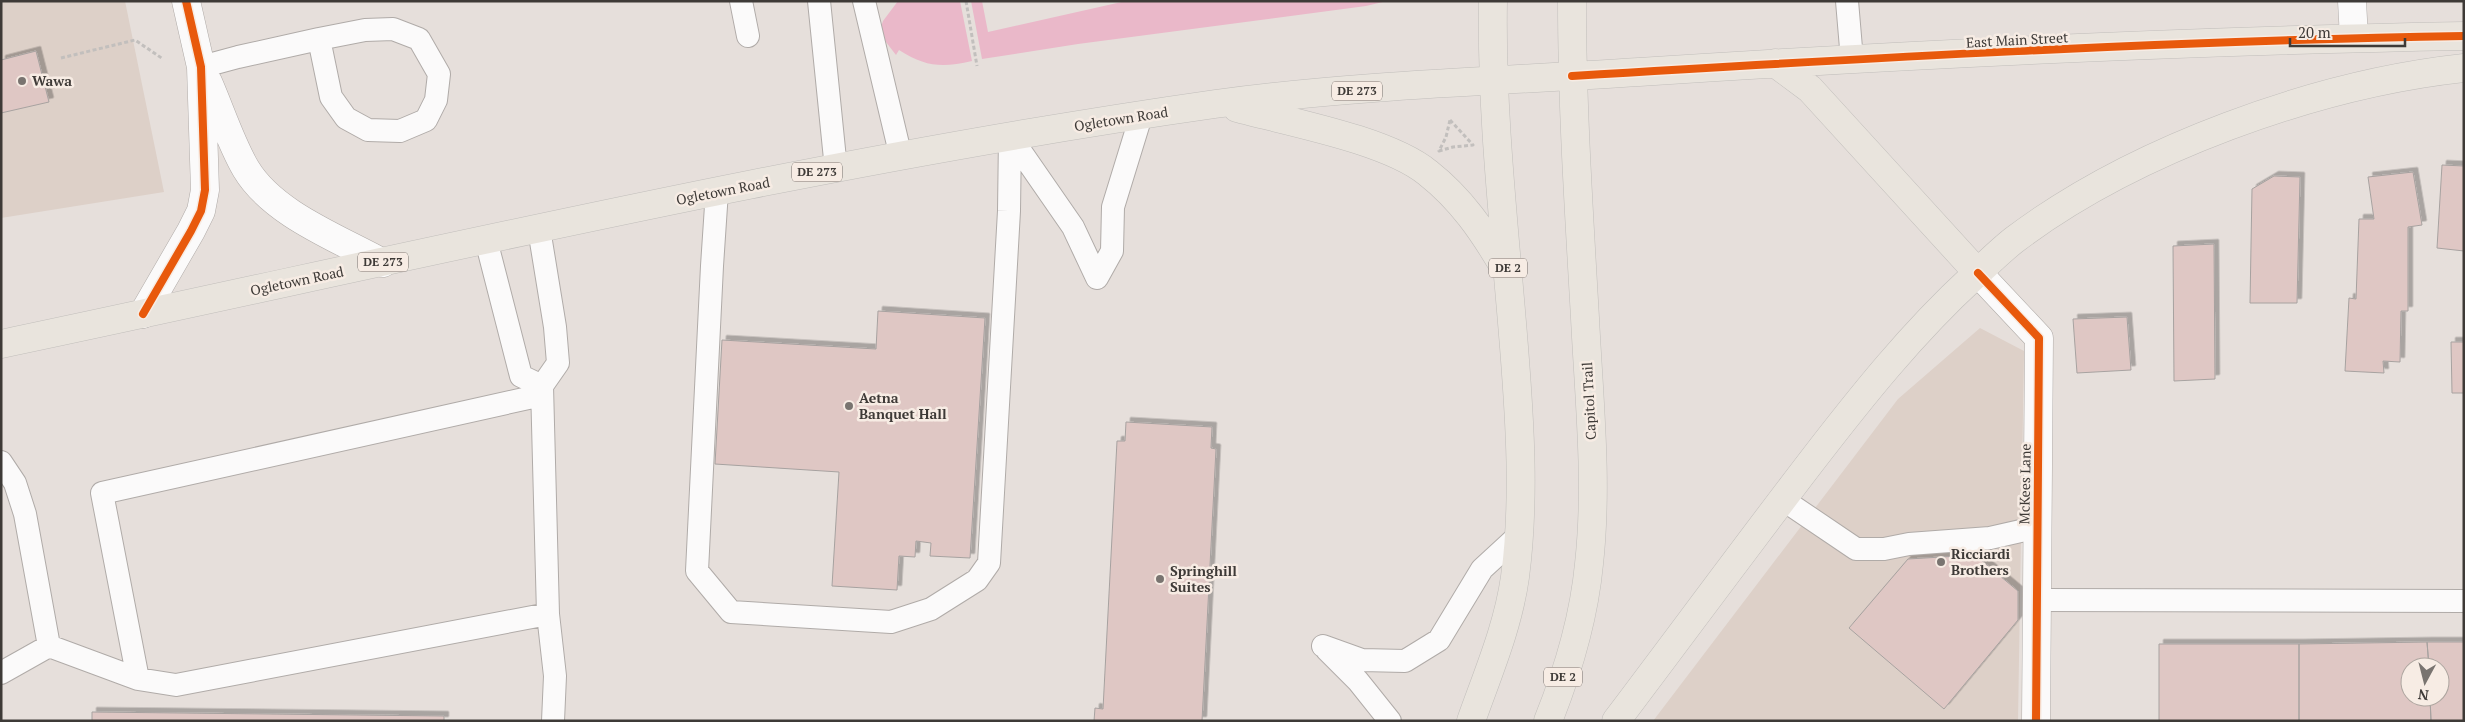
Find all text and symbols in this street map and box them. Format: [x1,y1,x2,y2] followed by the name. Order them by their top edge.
[2290,15,2405,47] scale bar
[2298,22,2331,42] text: 20 m
[1965,27,2069,52] street label: East Main Street
[32,71,72,90] place label: Wawa
[16,75,28,87] marker: Wawa
[1332,82,1382,100] road number: DE 273
[1073,102,1169,135] street label: Ogletown Road
[792,162,842,182] road number: DE 273
[675,172,772,209] street label: Ogletown Road
[358,252,408,272] road number: DE 273
[1489,258,1527,278] road number: DE 2
[249,261,345,300] street label: Ogletown Road
[1577,362,1600,440] street label: Capitol Trail
[859,388,947,423] place label: Aetna Banquet Hall
[843,400,855,412] marker: Aetna Banquet Hall
[2014,443,2035,525] street label: McKees Lane
[1951,544,2011,579] place label: Ricciardi Brothers
[1935,556,1947,568] marker: Ricciardi Brothers
[1170,561,1237,596] place label: Springhill Suites
[1154,573,1166,585] marker: Springhill Suites
[2400,657,2450,707] north arrow
[1544,668,1582,686] road number: DE 2
[2417,685,2430,705] text: N

